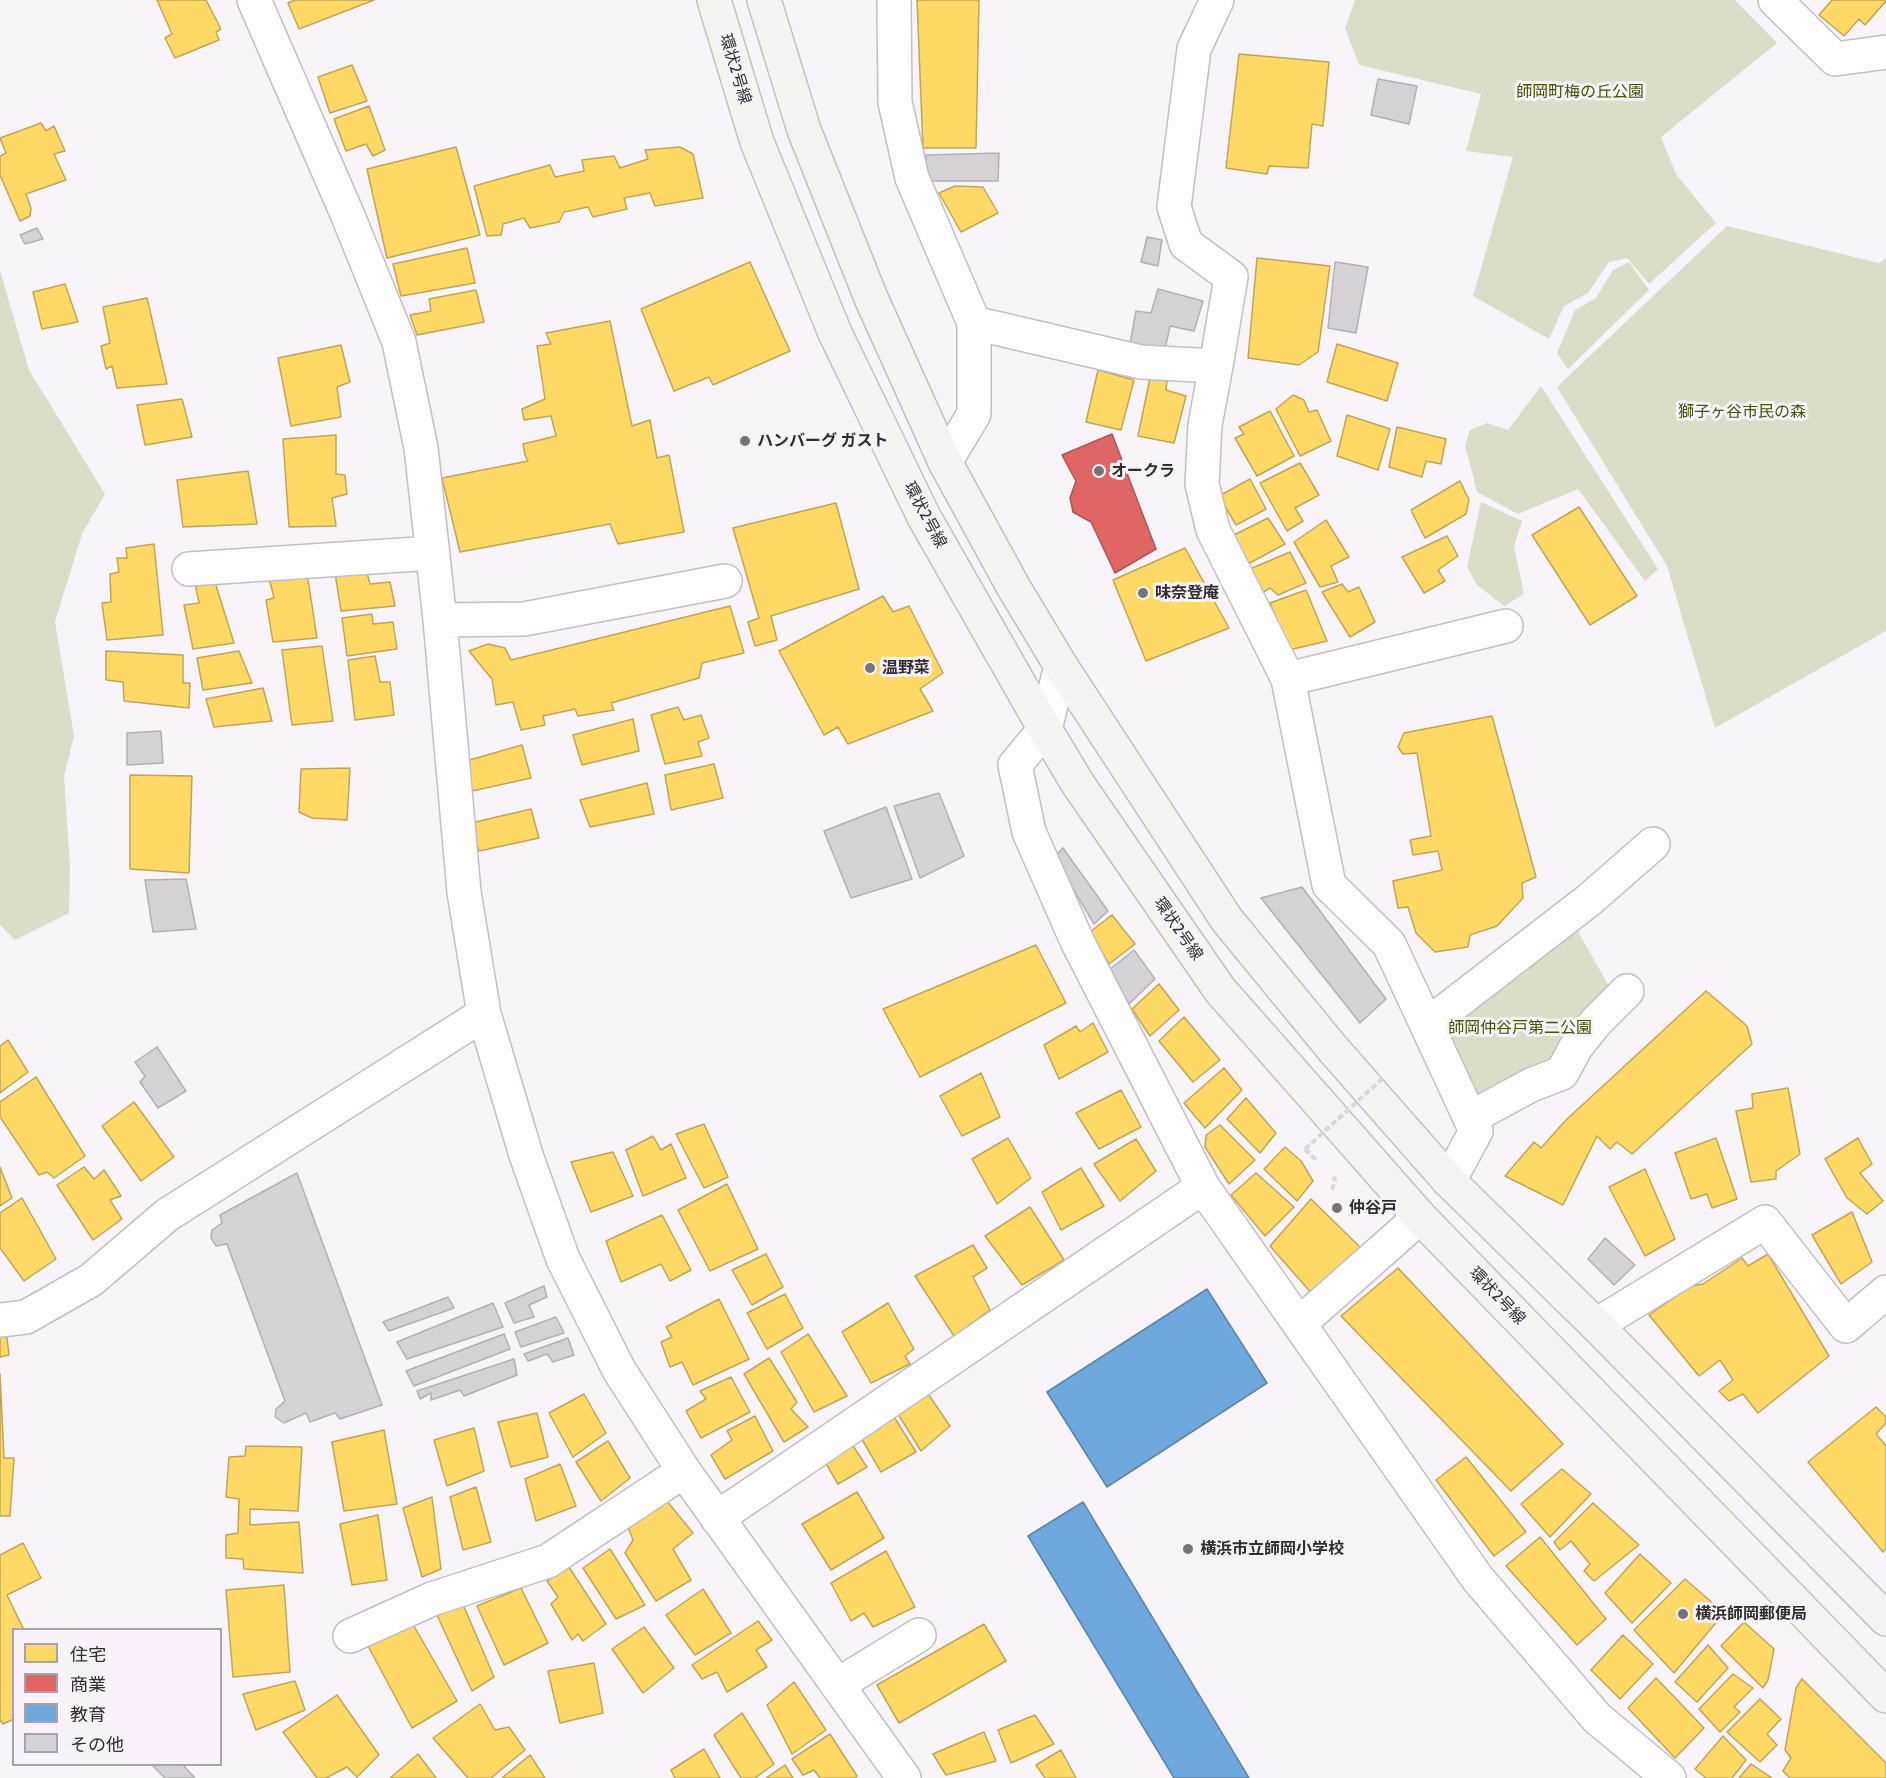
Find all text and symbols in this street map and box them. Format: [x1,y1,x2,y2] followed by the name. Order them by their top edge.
[715,32,755,106] street label: 環状2号線
[1516,82,1644,102] park label: 師岡町梅の丘公園
[1678,402,1806,422] park label: 獅子ヶ谷市民の森
[757,431,889,451] place label: ハンバーグ ガスト
[738,434,752,448] marker: ハンバーグ ガスト
[1111,461,1175,481] place label: オークラ
[1092,464,1106,478] marker: オークラ
[900,479,950,551] street label: 環状2号線
[1155,583,1219,603] place label: 味奈登庵
[1136,586,1150,600] marker: 味奈登庵
[882,658,930,678] place label: 温野菜
[863,661,877,675] marker: 温野菜
[1149,894,1207,964] street label: 環状2号線
[1448,1018,1592,1038] park label: 師岡仲谷戸第二公園
[1349,1198,1397,1218] place label: 仲谷戸
[1330,1201,1344,1215] marker: 仲谷戸
[1465,1263,1529,1329] street label: 環状2号線
[1200,1539,1344,1559] place label: 横浜市立師岡小学校
[1181,1542,1195,1556] marker: 横浜市立師岡小学校
[1695,1604,1807,1624] place label: 横浜師岡郵便局
[1676,1607,1690,1621] marker: 横浜師岡郵便局
[12,1628,222,1766] legend
[70,1644,106,1666] text: 住宅
[70,1674,106,1696] text: 商業
[70,1704,106,1726] text: 教育
[70,1734,124,1756] text: その他

